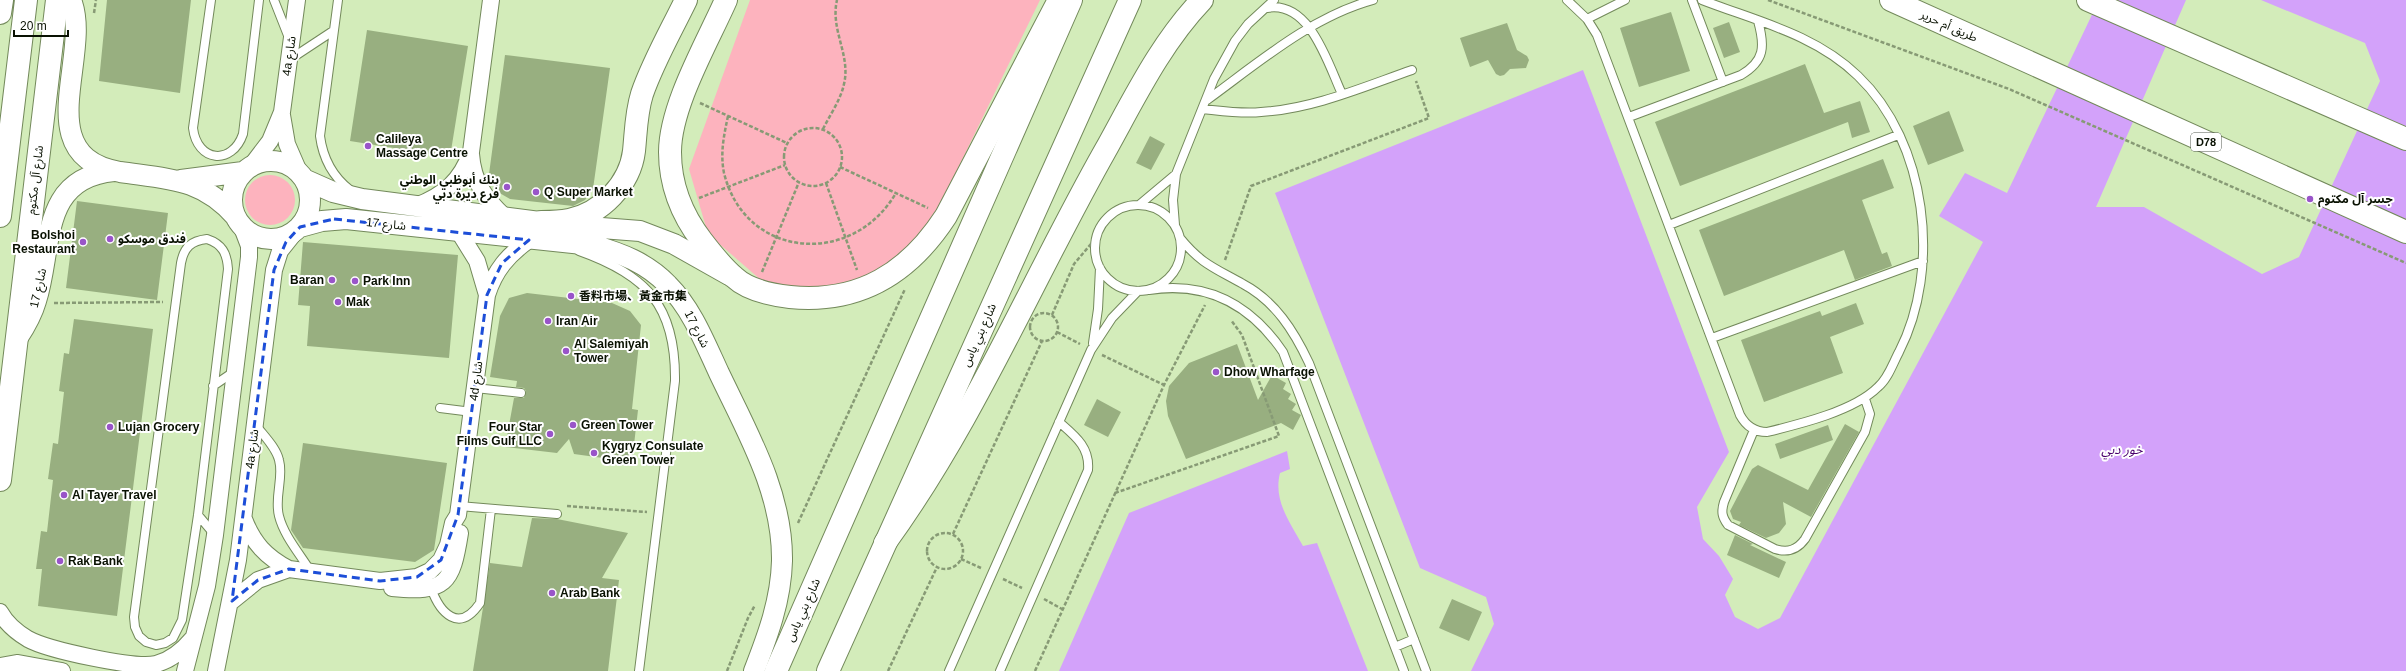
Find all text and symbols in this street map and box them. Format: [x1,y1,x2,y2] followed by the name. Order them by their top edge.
[1917,6,1980,47] street label: طريق أم حرير
[14,12,68,38] scale bar
[20,19,47,33] text: 20 m
[279,35,301,77] street label: 4a شارع
[376,132,468,160] place label: Calileya Massage Centre
[2191,133,2221,151] road number: D78
[363,141,373,151] marker: Calileya Massage Centre
[24,145,48,216] street label: شارع آل مكتوم
[400,172,499,204] place label: بنك أبوظبي الوطني فرع ديرة دبي
[502,182,512,192] marker: بنك أبوظبي الوطني فرع ديرة دبي
[544,185,633,199] place label: Q Super Market
[531,187,541,197] marker: Q Super Market
[2318,192,2393,208] place label: جسر آل مكتوم
[2305,194,2315,204] marker: جسر آل مكتوم
[365,215,407,235] street label: شارع 17
[12,228,75,256] place label: Bolshoi Restaurant
[118,232,186,246] place label: فندق موسكو
[105,234,115,244] marker: فندق موسكو
[78,237,88,247] marker: Bolshoi Restaurant
[27,267,51,310] street label: شارع 17
[290,273,324,287] place label: Baran
[363,274,410,288] place label: Park Inn
[327,275,337,285] marker: Baran
[350,276,360,286] marker: Park Inn
[579,289,687,303] place label: 香料市場、黃金市集
[566,291,576,301] marker: 香料市場、黃金市集
[346,295,370,309] place label: Mak
[333,297,343,307] marker: Mak
[959,301,1002,370] street label: شارع بني ياس
[680,308,712,351] street label: شارع 17
[556,314,598,328] place label: Iran Air
[543,316,553,326] marker: Iran Air
[574,337,649,365] place label: Al Salemiyah Tower
[561,346,571,356] marker: Al Salemiyah Tower
[467,360,487,402] street label: 4d شارع
[1224,365,1315,379] place label: Dhow Wharfage
[1211,367,1221,377] marker: Dhow Wharfage
[581,418,654,432] place label: Green Tower
[118,420,200,434] place label: Lujan Grocery
[457,420,542,448] place label: Four Star Films Gulf LLC
[568,420,578,430] marker: Green Tower
[105,422,115,432] marker: Lujan Grocery
[243,428,263,470] street label: 4a شارع
[545,429,555,439] marker: Four Star Films Gulf LLC
[602,439,704,467] place label: Kygryz Consulate Green Tower
[2101,442,2143,460] water label: خور دبي
[589,448,599,458] marker: Kygryz Consulate Green Tower
[72,488,157,502] place label: Al Tayer Travel
[59,490,69,500] marker: Al Tayer Travel
[68,554,123,568] place label: Rak Bank
[55,556,65,566] marker: Rak Bank
[783,576,826,645] street label: شارع بني ياس
[560,586,620,600] place label: Arab Bank
[547,588,557,598] marker: Arab Bank

